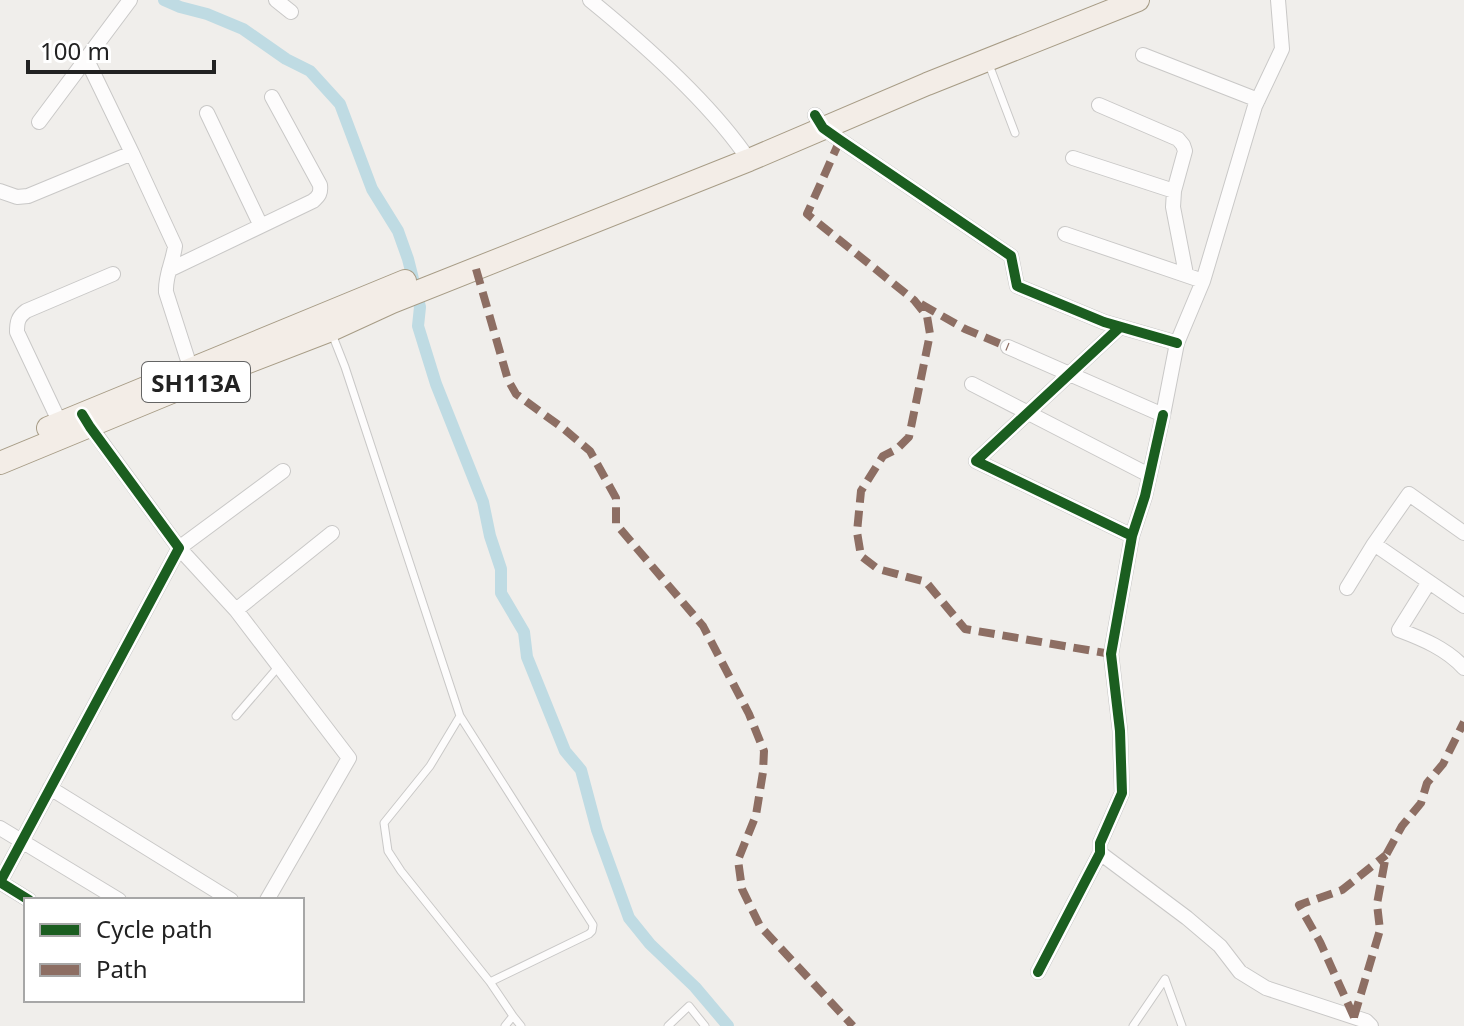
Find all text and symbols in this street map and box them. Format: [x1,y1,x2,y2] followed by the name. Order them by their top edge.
[28,24,214,74] scale bar
[40,34,110,67] text: 100 m
[142,362,250,402] road number: SH113A
[24,898,304,1002] legend
[96,912,213,945] text: Cycle path
[96,952,147,985] text: Path

